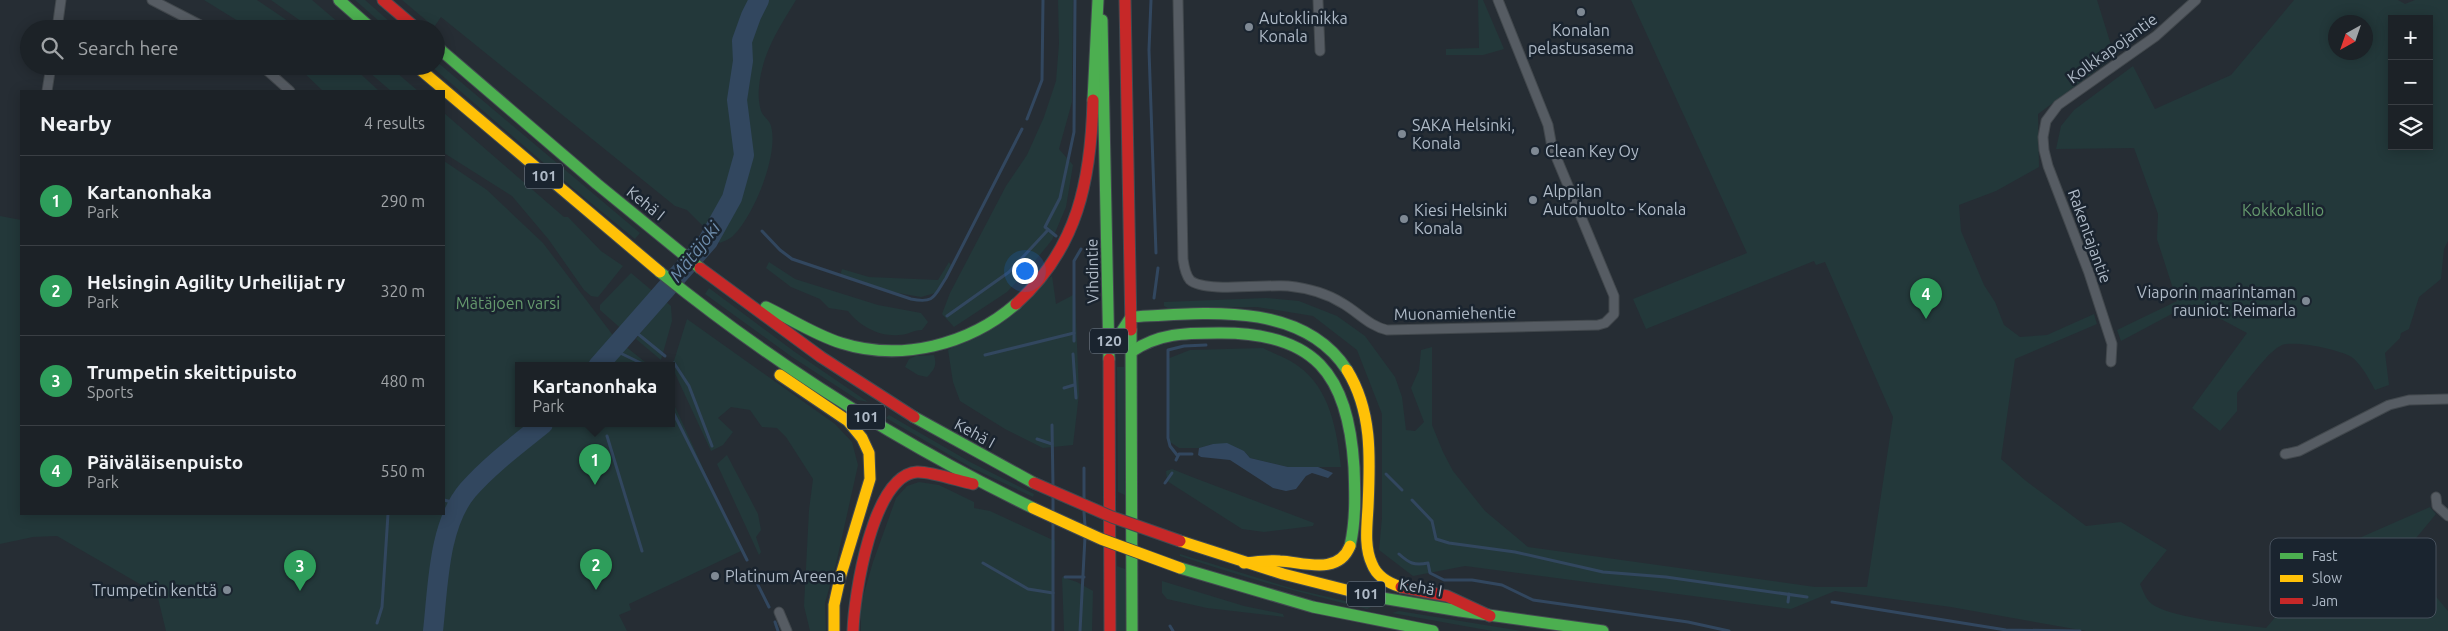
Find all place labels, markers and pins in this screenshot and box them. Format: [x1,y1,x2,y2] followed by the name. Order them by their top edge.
[1575,6,1587,18] marker: Konalan pelastusasema
[1259,9,1348,45] place label: Autoklinikka Konala
[1243,21,1255,33] marker: Autoklinikka Konala
[1528,21,1634,57] place label: Konalan pelastusasema
[1412,116,1515,152] place label: SAKA Helsinki, Konala
[1396,128,1408,140] marker: SAKA Helsinki, Konala
[1545,142,1639,160] place label: Clean Key Oy
[1529,145,1541,157] marker: Clean Key Oy
[1543,182,1686,218] place label: Alppilan Autohuolto - Konala
[1527,194,1539,206] marker: Alppilan Autohuolto - Konala
[1414,201,1507,237] place label: Kiesi Helsinki Konala
[1398,213,1410,225] marker: Kiesi Helsinki Konala
[1910,278,1942,319] pin: 4
[2137,283,2296,319] place label: Viaporin maarintaman rauniot: Reimarla
[2300,295,2312,307] marker: Viaporin maarintaman rauniot: Reimarla
[579,444,611,485] pin: 1
[580,549,612,590] pin: 2
[284,550,316,591] pin: 3
[725,567,844,585] place label: Platinum Areena
[709,570,721,582] marker: Platinum Areena
[92,581,217,599] place label: Trumpetin kenttä
[221,584,233,596] marker: Trumpetin kenttä

